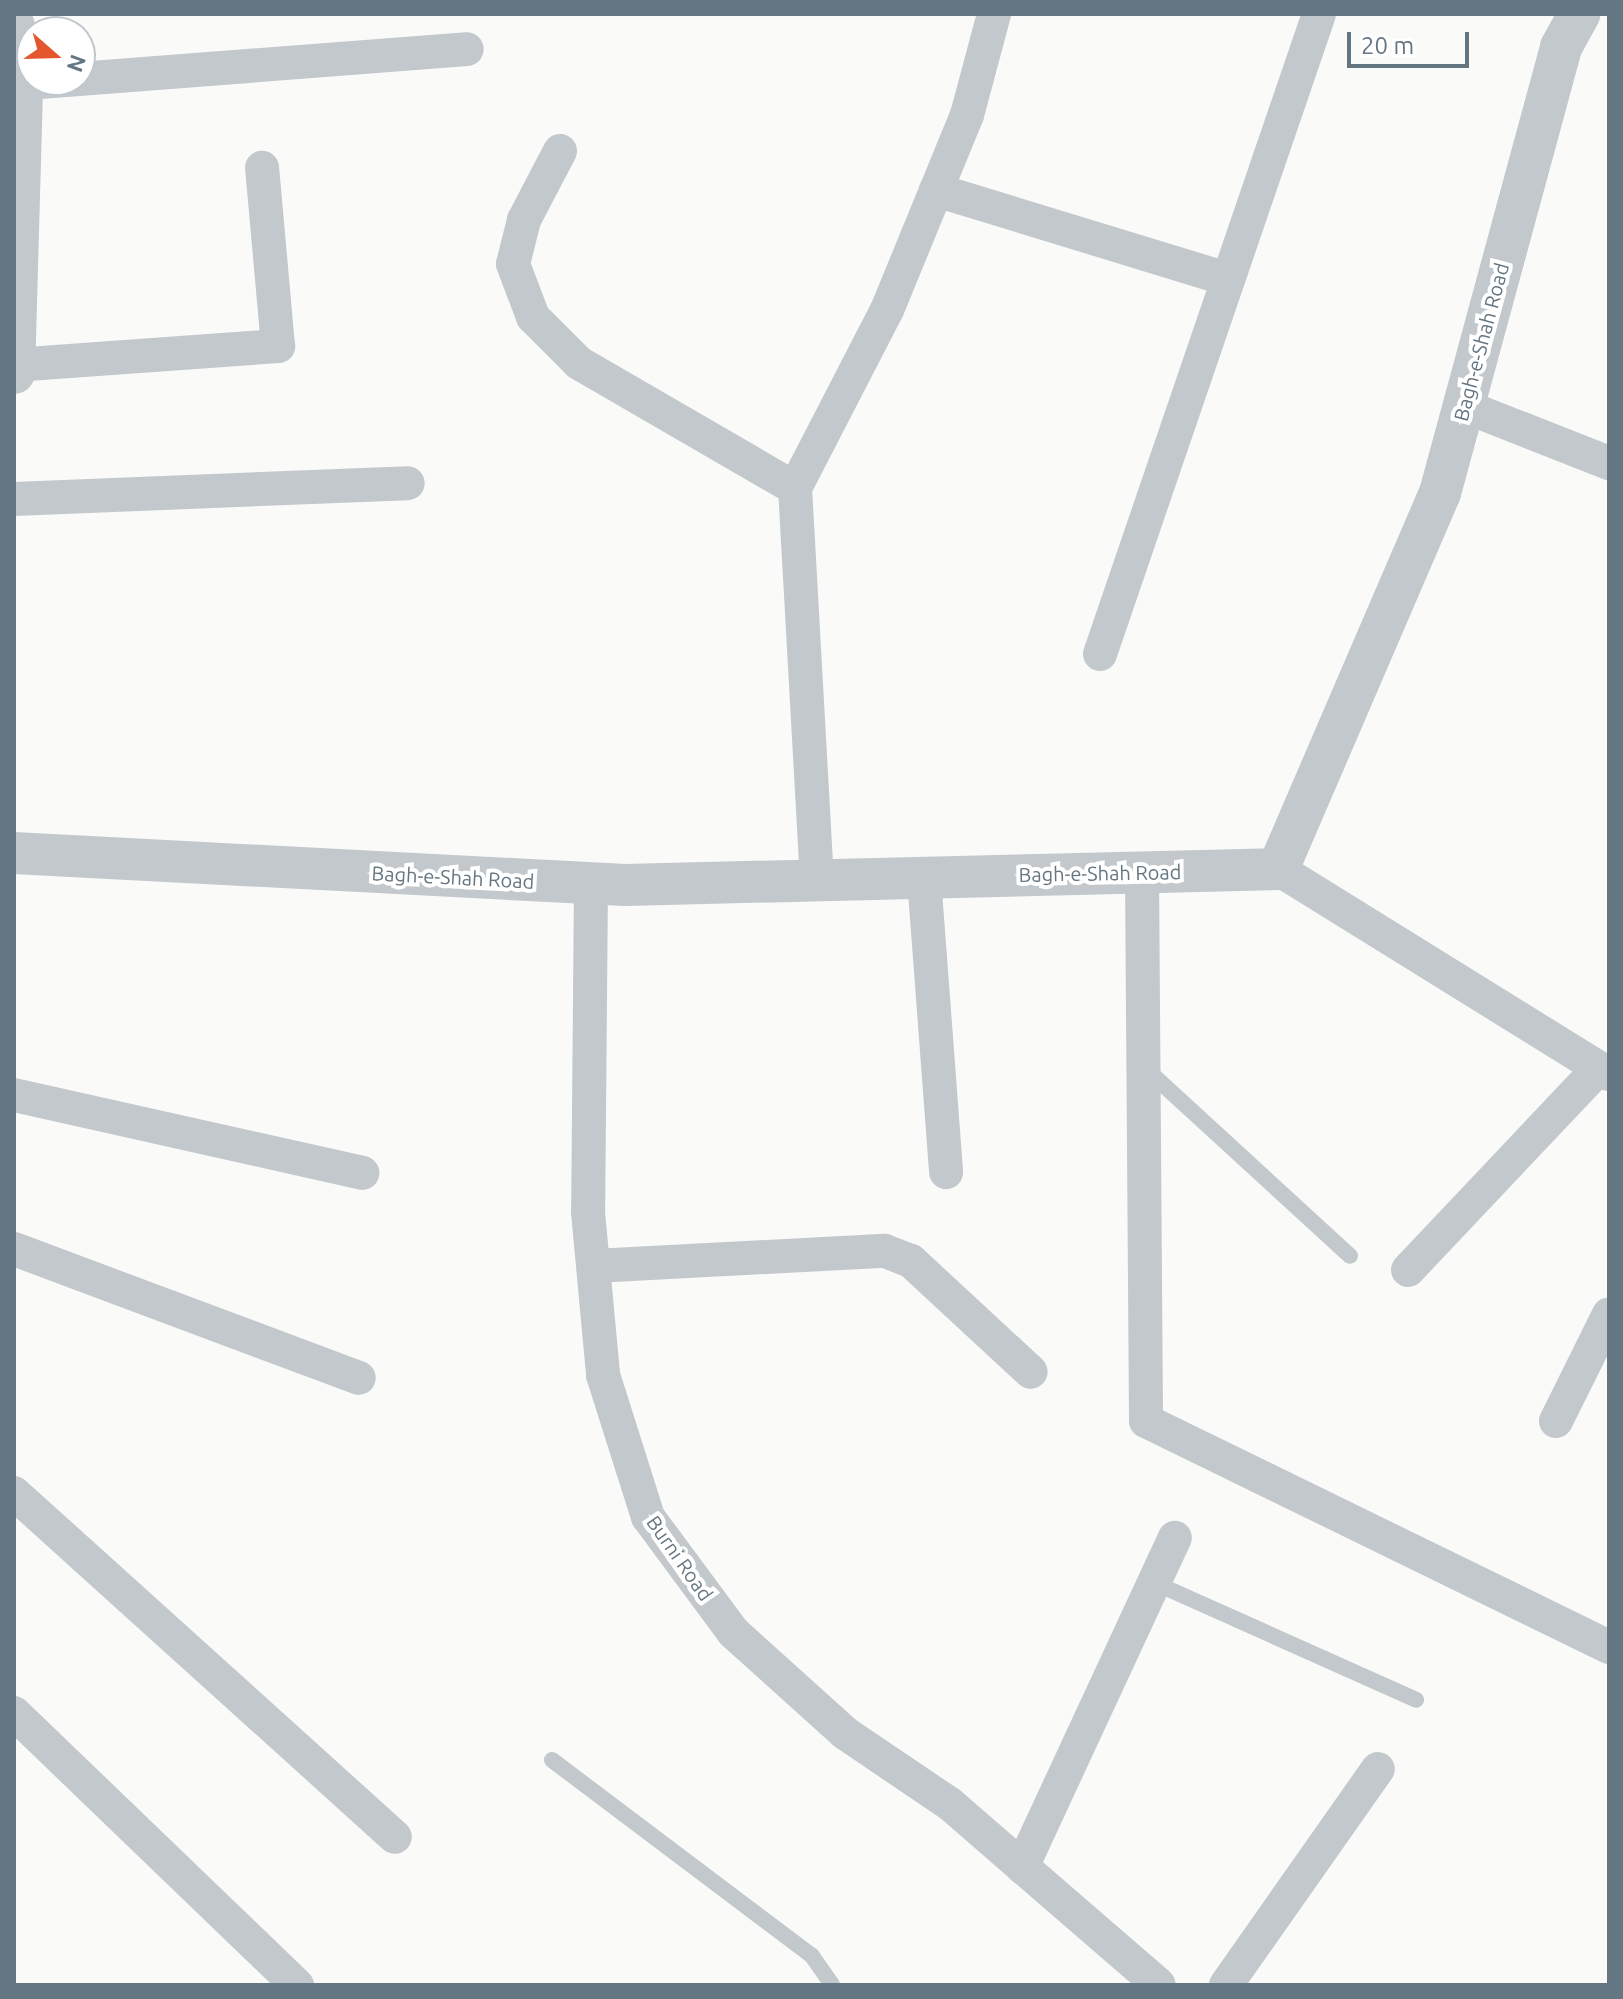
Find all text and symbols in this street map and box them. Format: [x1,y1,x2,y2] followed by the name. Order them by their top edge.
[16,16,96,96] north arrow
[1351,16,1473,66] scale bar
[1361,32,1414,59] text: 20 m
[63,52,92,76] text: N
[1448,260,1514,424] street label: Bagh-e-Shah Road
[1018,860,1182,886] street label: Bagh-e-Shah Road
[371,861,535,893] street label: Bagh-e-Shah Road
[642,1511,718,1605] street label: Burni Road

